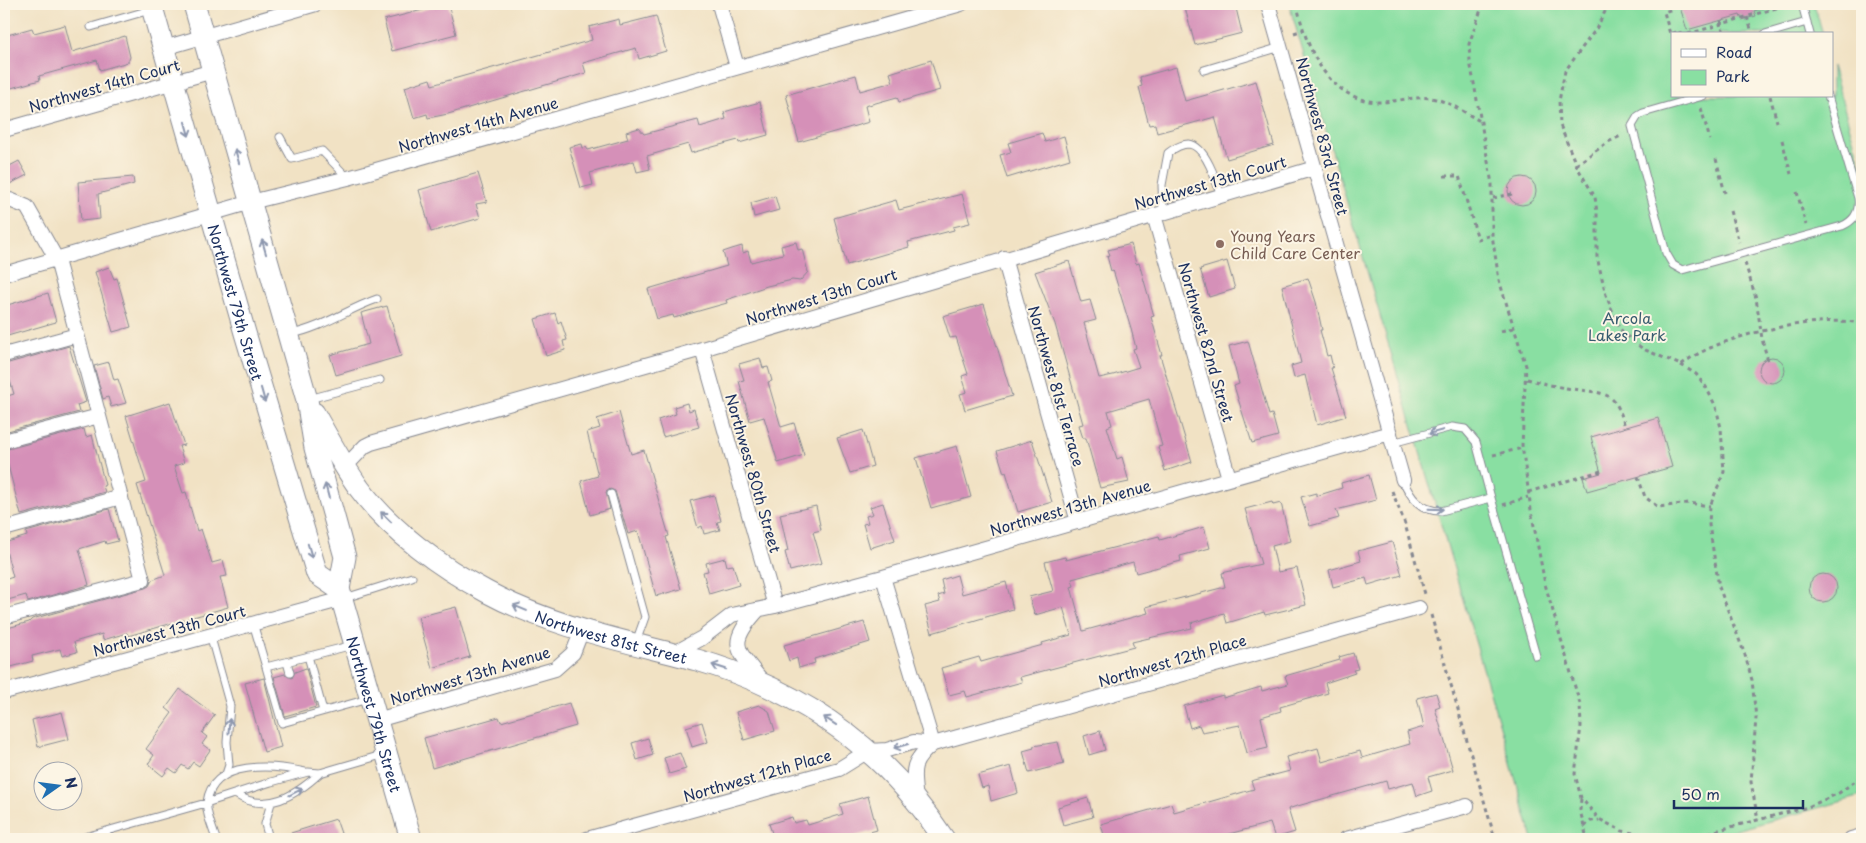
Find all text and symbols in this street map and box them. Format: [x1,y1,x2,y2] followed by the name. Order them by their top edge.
[1671,32,1834,98] legend
[1716,40,1752,63] text: Road
[26,52,182,118] street label: Northwest 14th Court
[1291,54,1355,218] street label: Northwest 83rd Street
[1716,64,1750,87] text: Park
[395,90,561,158] street label: Northwest 14th Avenue
[182,121,192,137] one-way arrow
[232,148,242,164] one-way arrow
[1131,149,1289,215] street label: Northwest 13th Court
[203,221,270,383] street label: Northwest 79th Street
[1230,224,1360,264] place label: Young Years Child Care Center
[1214,238,1226,250] marker: Young Years Child Care Center
[258,240,268,256] one-way arrow
[1173,259,1241,425] street label: Northwest 82nd Street
[742,262,900,330] street label: Northwest 13th Court
[1023,303,1091,469] street label: Northwest 81st Terrace
[1588,306,1666,346] park label: Arcola Lakes Park
[259,387,269,403] one-way arrow
[720,391,788,555] street label: Northwest 80th Street
[1428,427,1444,437] one-way arrow
[987,473,1153,541] street label: Northwest 13th Avenue
[322,483,331,499] one-way arrow
[1428,505,1444,514] one-way arrow
[380,511,392,524] one-way arrow
[305,543,315,559] one-way arrow
[90,599,248,661] street label: Northwest 13th Court
[513,602,528,612] one-way arrow
[532,603,690,668] street label: Northwest 81st Street
[1095,628,1249,692] street label: Northwest 12th Place
[342,633,408,795] street label: Northwest 79th Street
[387,640,553,710] street label: Northwest 13th Avenue
[712,662,728,672] one-way arrow
[824,715,838,725] one-way arrow
[224,718,233,734] one-way arrow
[893,742,909,752] one-way arrow
[680,743,834,807] street label: Northwest 12th Place
[32,760,82,810] north arrow
[60,775,83,791] text: N
[1674,778,1802,810] scale bar
[1681,782,1720,805] text: 50 m
[288,787,303,797] one-way arrow

